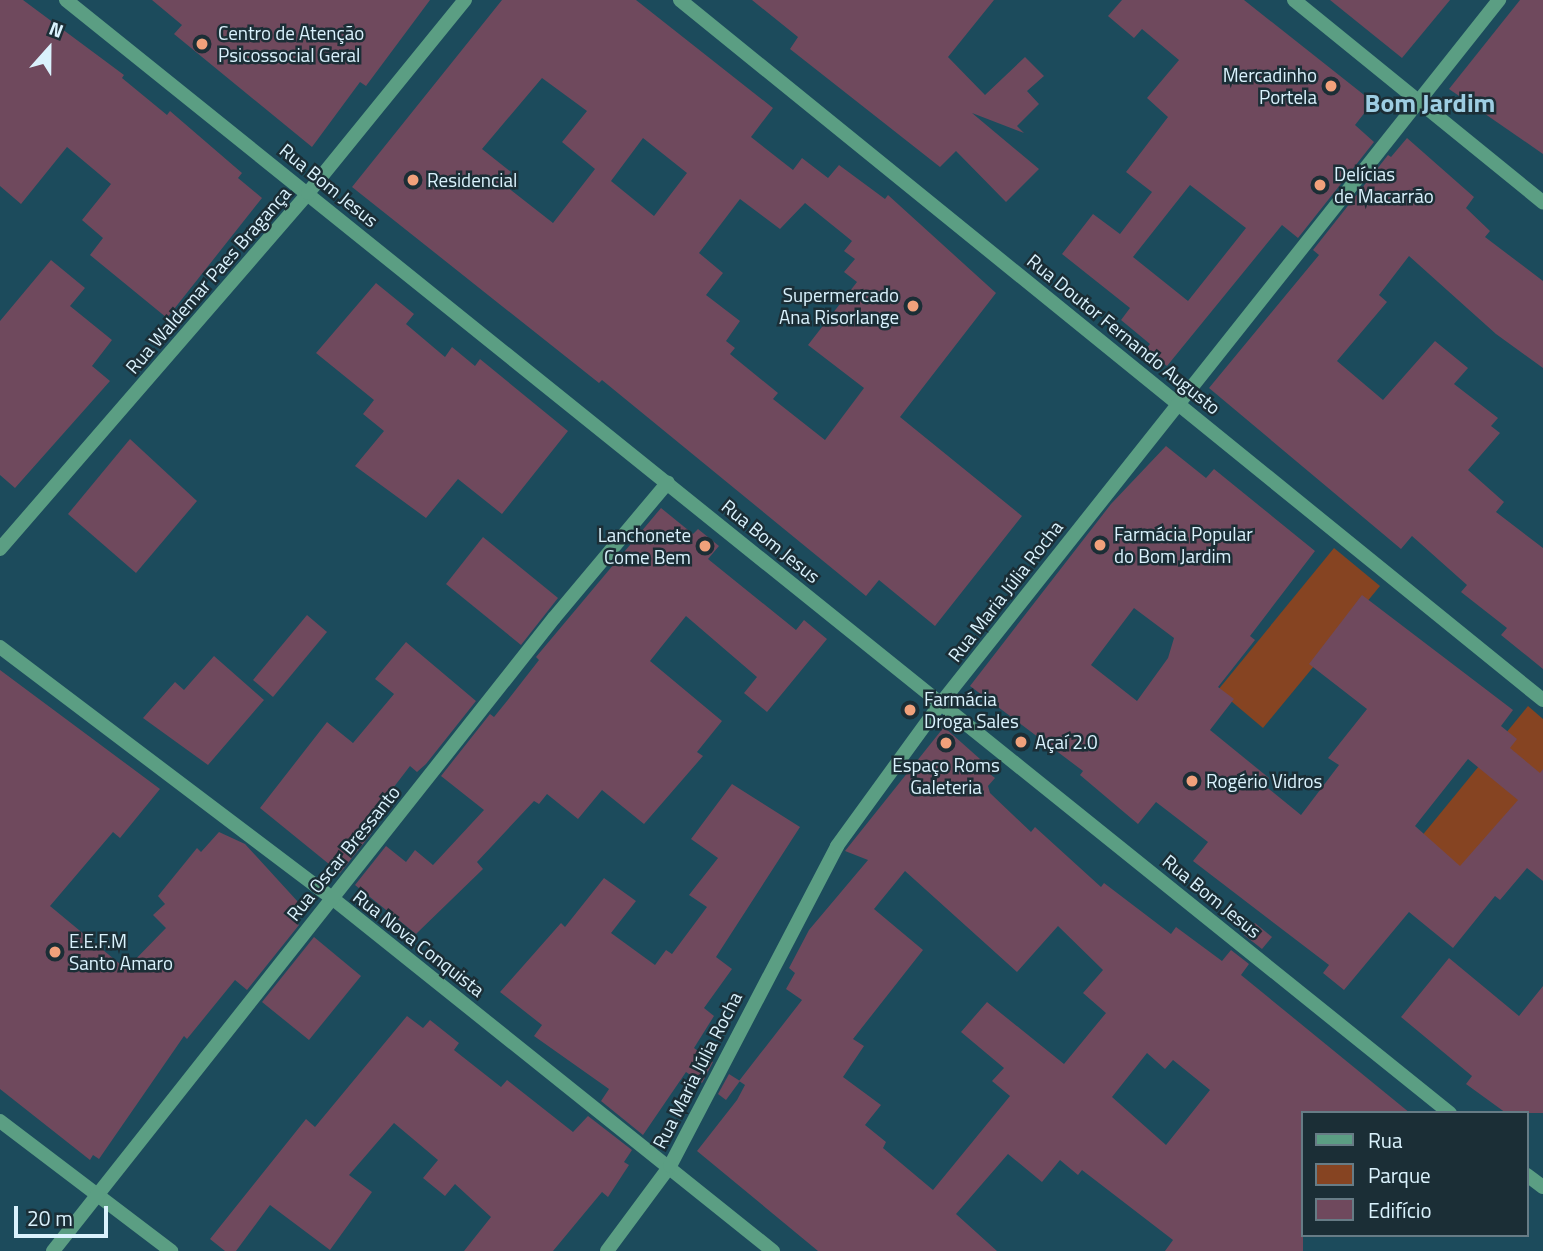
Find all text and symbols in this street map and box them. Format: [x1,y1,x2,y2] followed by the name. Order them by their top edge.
[45,13,68,45] text: N
[14,14,84,84] north arrow
[218,22,364,66] place label: Centro de Atenção Psicossocial Geral
[192,34,212,54] marker: Centro de Atenção Psicossocial Geral
[1223,64,1317,108] place label: Mercadinho Portela
[1323,78,1339,94] marker: Mercadinho Portela
[1365,87,1495,119] district label: Bom Jardim
[275,138,383,232] street label: Rua Bom Jesus
[1334,163,1434,207] place label: Delícias de Macarrão
[427,169,517,191] place label: Residencial
[405,172,421,188] marker: Residencial
[1312,177,1328,193] marker: Delícias de Macarrão
[121,182,295,378] street label: Rua Waldemar Paes Bragança
[1023,249,1225,419] street label: Rua Doutor Fernando Augusto
[779,284,899,328] place label: Supermercado Ana Risorlange
[905,298,921,314] marker: Supermercado Ana Risorlange
[717,494,825,588] street label: Rua Bom Jesus
[943,516,1067,666] street label: Rua Maria Júlia Rocha
[1114,523,1253,567] place label: Farmácia Popular do Bom Jardim
[598,524,691,568] place label: Lanchonete Come Bem
[1092,537,1108,553] marker: Farmácia Popular do Bom Jardim
[697,538,713,554] marker: Lanchonete Come Bem
[924,688,1019,732] place label: Farmácia Droga Sales
[902,702,918,718] marker: Farmácia Droga Sales
[1035,731,1098,753] place label: Açaí 2.0
[1013,734,1029,750] marker: Açaí 2.0
[938,735,954,751] marker: Espaço Roms Galeteria
[892,754,1000,798] place label: Espaço Roms Galeteria
[1206,770,1322,792] place label: Rogério Vidros
[1184,773,1200,789] marker: Rogério Vidros
[282,781,404,925] street label: Rua Oscar Bressanto
[1158,849,1266,943] street label: Rua Bom Jesus
[349,885,489,1001] street label: Rua Nova Conquista
[69,930,173,974] place label: E.E.F.M Santo Amaro
[47,944,63,960] marker: E.E.F.M Santo Amaro
[648,988,746,1152] street label: Rua Maria Júlia Rocha
[1302,1111,1529,1237] legend
[1368,1124,1403,1156] text: Rua
[1368,1159,1431,1191] text: Parque
[18,1192,112,1236] scale bar
[1368,1194,1432,1226] text: Edifício
[27,1202,73,1234] text: 20 m

